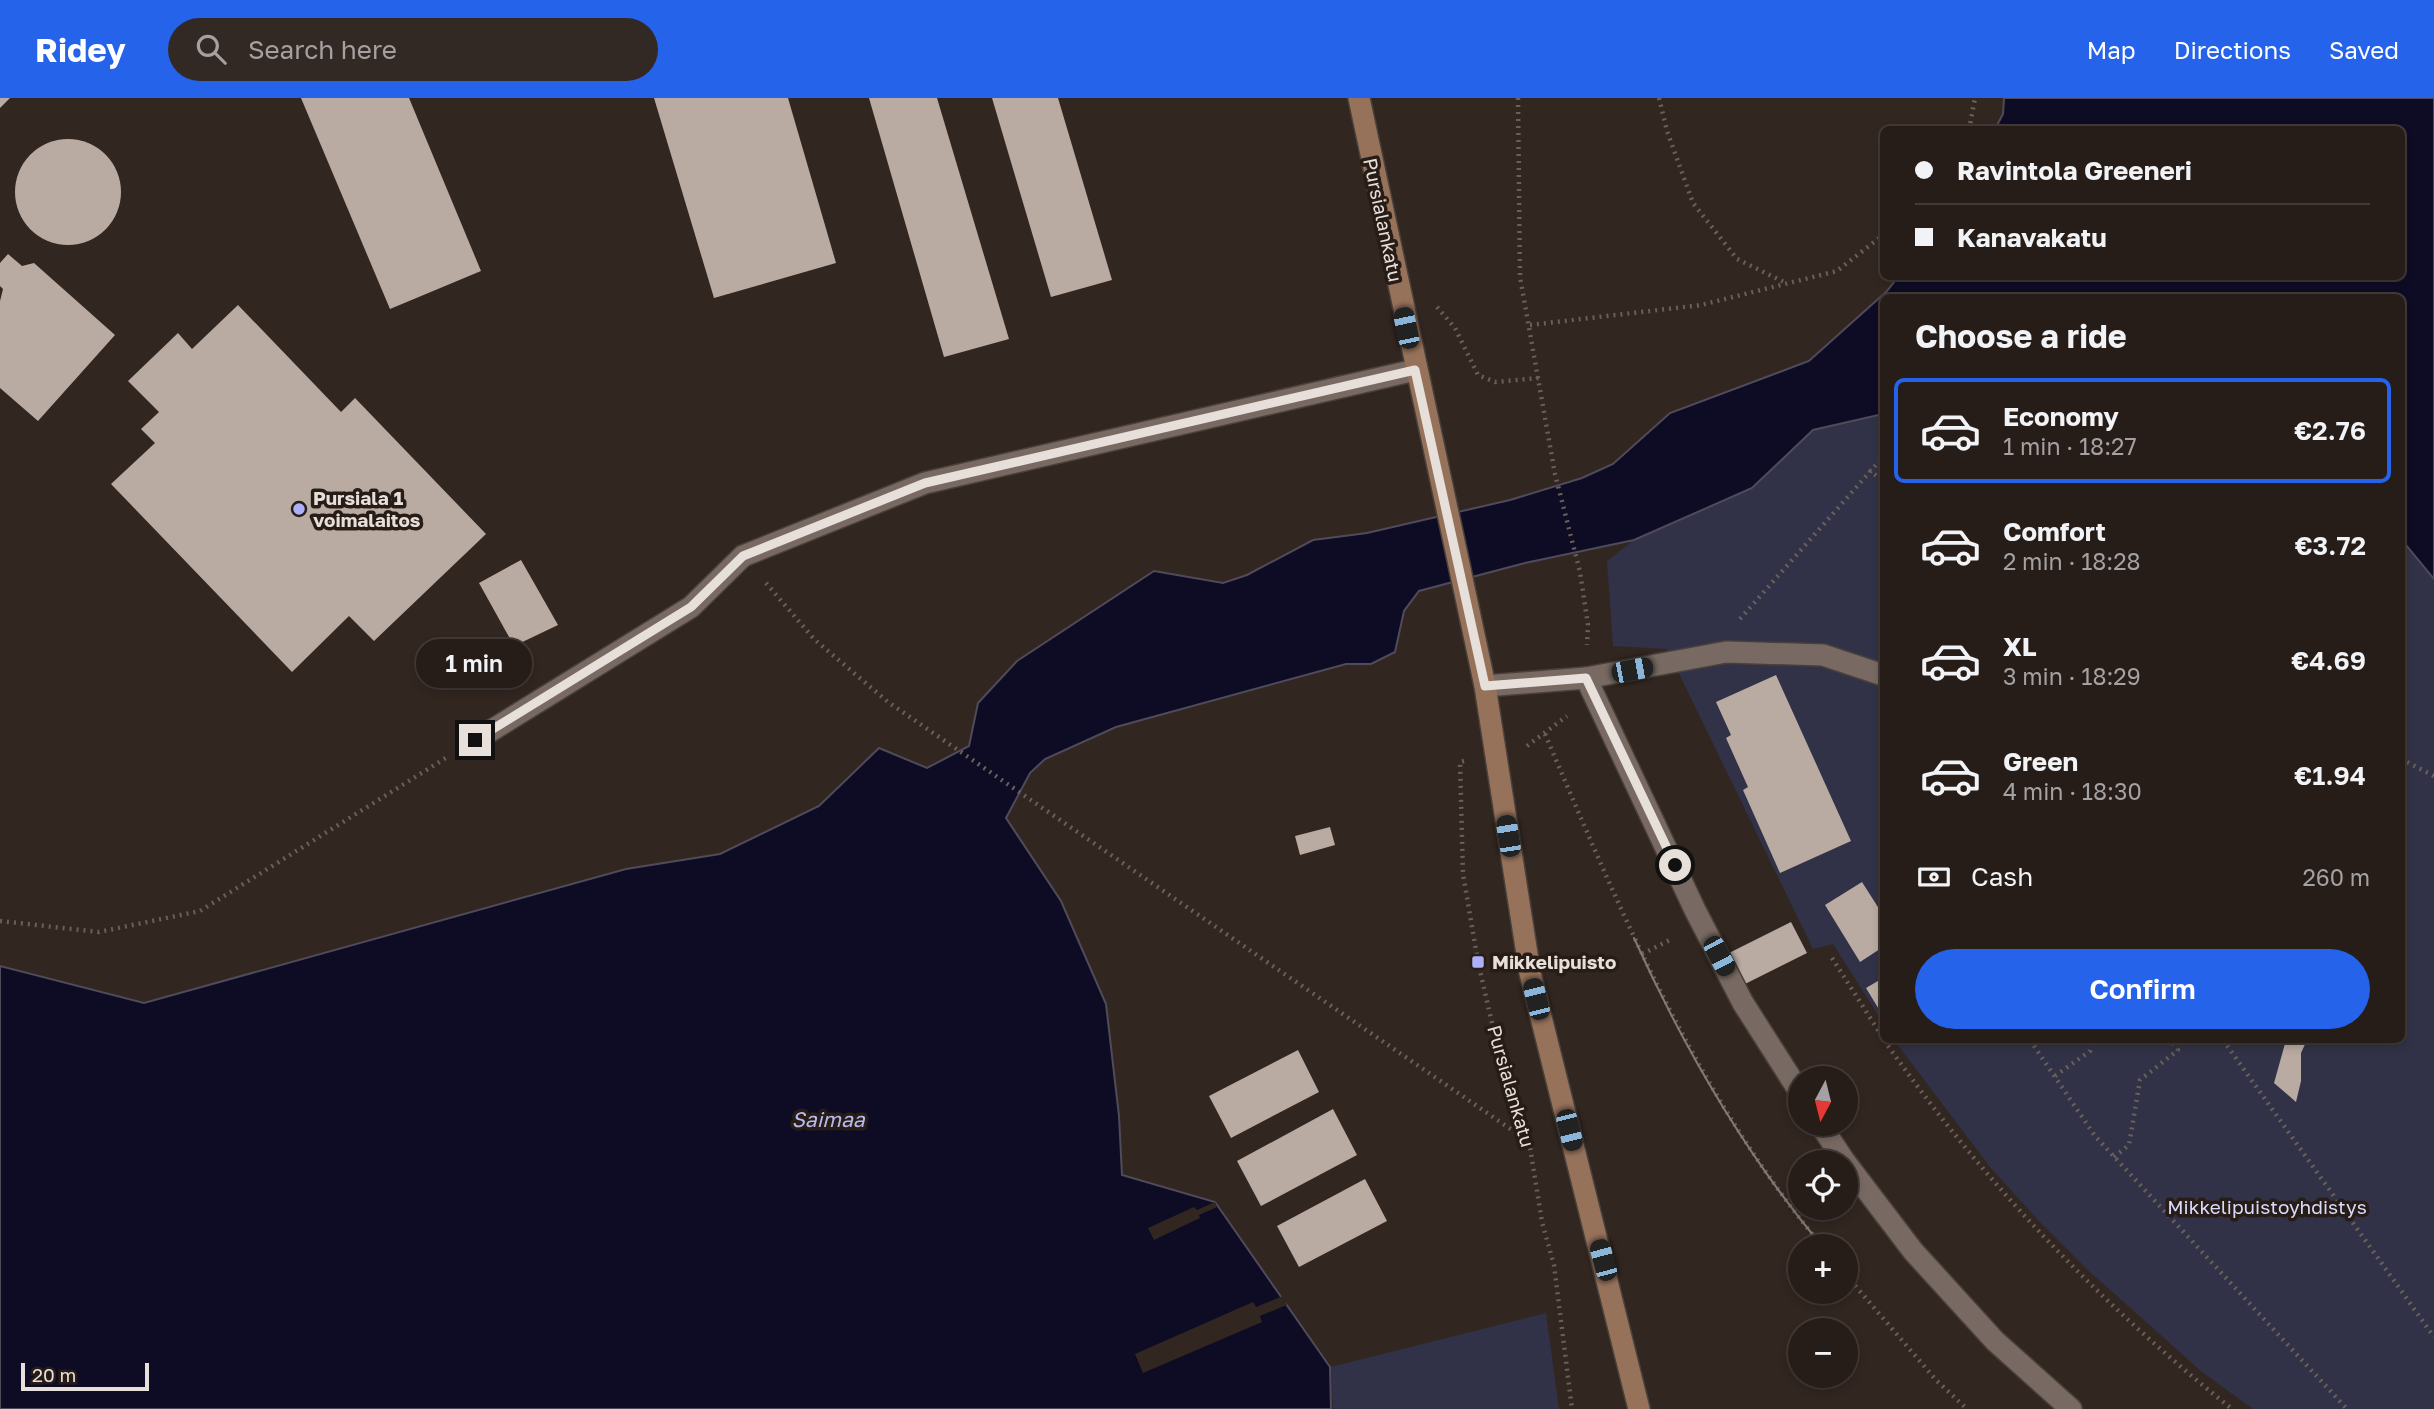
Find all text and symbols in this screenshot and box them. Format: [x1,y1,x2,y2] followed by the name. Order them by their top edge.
[168,18,658,81] search box
[35,30,126,69] text: Ridey
[192,30,230,68] icon: search
[248,34,397,65] text: Search here
[2087,35,2136,64] text: Map
[2174,35,2291,64] text: Directions
[2329,35,2399,64] text: Saved
[1957,155,2192,186] text: Ravintola Greeneri
[1359,156,1408,284] street label: Pursialankatu
[1957,222,2107,253] text: Kanavakatu
[1392,305,1421,351] car
[1915,317,2127,355] text: Choose a ride
[1919,399,1982,462] icon: car
[2003,401,2119,432] text: Economy
[2294,415,2366,446] text: €2.76
[2003,432,2137,460] text: 1 min · 18:27
[313,486,421,531] place label: Pursiala 1 voimalaitos
[291,501,307,517] marker: Pursiala 1 voimalaitos
[1919,514,1982,577] icon: car
[2003,516,2106,547] text: Comfort
[2295,530,2366,561] text: €3.72
[2003,547,2141,575] text: 2 min · 18:28
[1919,629,1982,692] icon: car
[2003,631,2037,662] text: XL
[417,638,533,688] callout: 1 min
[2291,645,2366,676] text: €4.69
[445,649,503,677] text: 1 min
[1610,656,1655,684] car
[2003,662,2141,690] text: 3 min · 18:29
[459,724,491,756] route end
[1919,744,1982,807] icon: car
[2003,746,2078,777] text: Green
[2294,760,2366,791] text: €1.94
[2003,777,2142,805] text: 4 min · 18:30
[1495,814,1522,858] car
[1659,849,1691,881] route start
[1915,858,1953,896] icon: cash
[1971,861,2033,892] text: Cash
[2302,863,2370,891] text: 260 m
[1700,933,1739,979] car
[1915,949,2370,1029] button: Confirm
[1492,950,1616,973] place label: Mikkelipuisto
[1470,954,1486,970] marker: Mikkelipuisto
[1521,976,1552,1022] car
[1483,1022,1540,1150] street label: Pursialankatu
[1788,1066,1858,1136] north arrow
[1788,1066,1858,1388] map controls
[791,1106,866,1132] water label: Saimaa
[1554,1107,1585,1153] car
[1788,1150,1858,1220] button: locate
[2167,1195,2367,1218] park label: Mikkelipuistoyhdistys
[1788,1234,1858,1304] button: +
[1588,1237,1619,1283] car
[1788,1318,1858,1388] button: −
[21,1360,149,1392] scale bar
[32,1363,76,1386] text: 20 m

